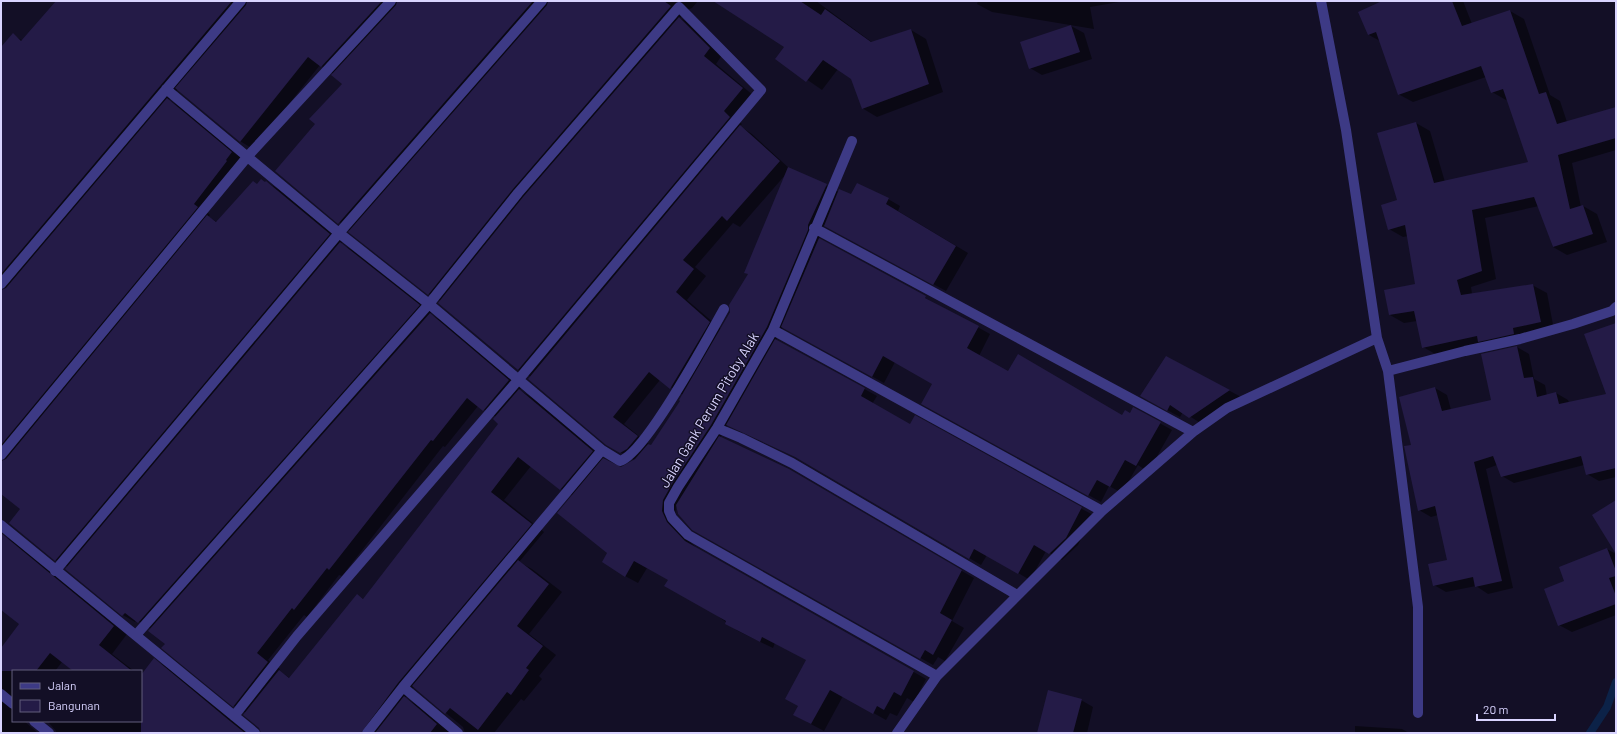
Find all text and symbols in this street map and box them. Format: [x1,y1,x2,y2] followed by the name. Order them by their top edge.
[655,329,762,491] street label: Jalan Gank Perum Pitoby Alak
[12,670,142,722] legend
[48,678,76,692] text: Jalan
[1477,696,1555,722] scale bar
[48,698,100,712] text: Bangunan
[1483,702,1509,716] text: 20 m

